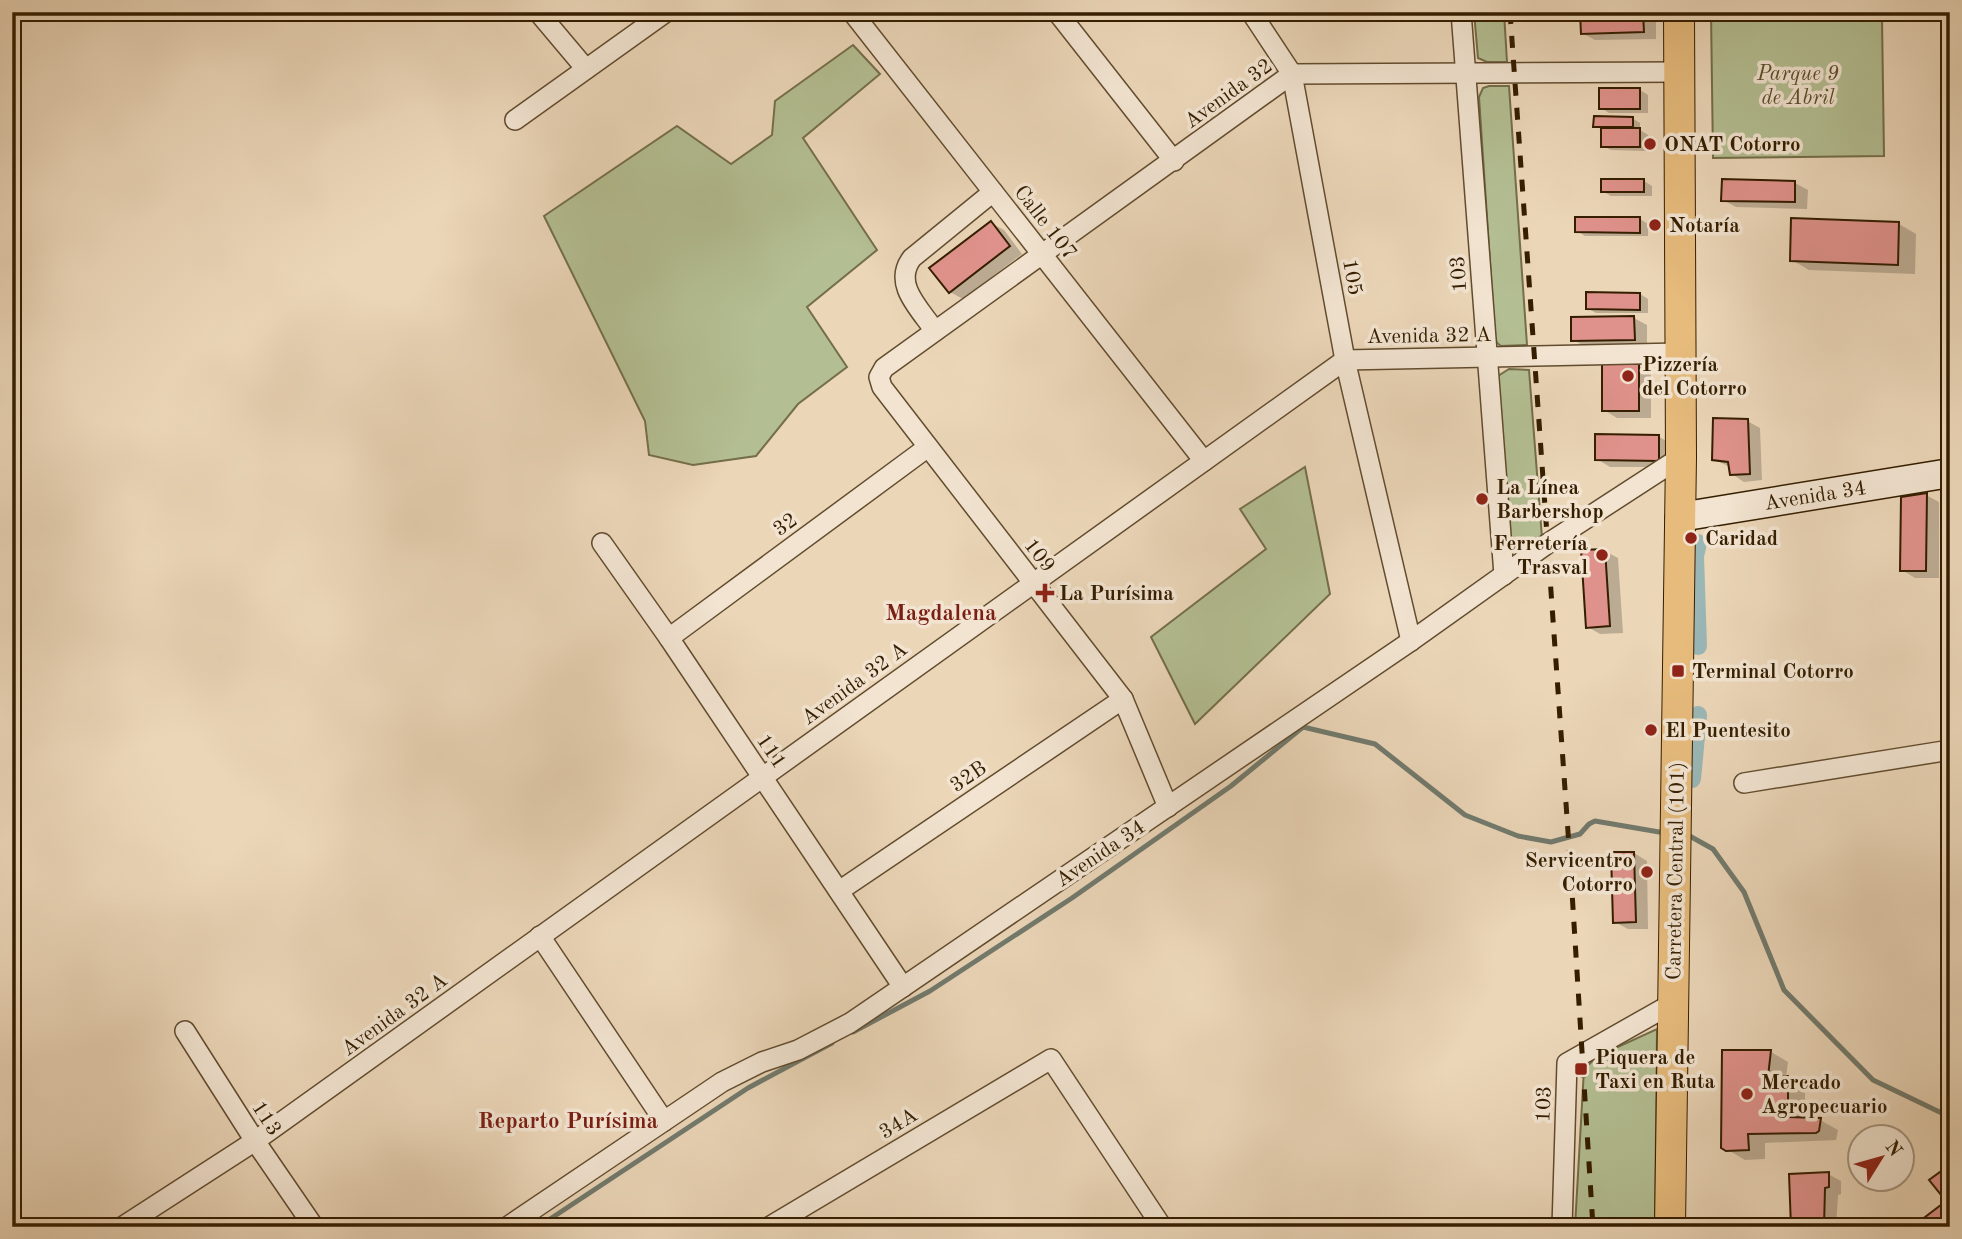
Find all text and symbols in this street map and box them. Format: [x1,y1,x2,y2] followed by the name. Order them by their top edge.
[1181,55,1277,133] street label: Avenida 32
[1756,64,1839,109] park label: Parque 9 de Abril
[1664,135,1801,156] place label: ONAT Cotorro
[1642,136,1658,152] marker: ONAT Cotorro
[1009,182,1080,264] street label: Calle 107
[1669,216,1740,237] place label: Notaría
[1647,217,1663,233] marker: Notaría
[1448,255,1471,293] street label: 103
[1338,257,1365,297] street label: 105
[1366,325,1492,348] street label: Avenida 32 A
[1642,355,1747,400] place label: Pizzería del Cotorro
[1620,368,1636,384] marker: Pizzería del Cotorro
[1496,478,1604,523] place label: La Línea Barbershop
[1763,478,1868,515] street label: Avenida 34
[1474,491,1490,507] marker: La Línea Barbershop
[770,510,802,541] street label: 32
[1705,529,1778,550] place label: Caridad
[1683,530,1699,546] marker: Caridad
[1493,534,1588,579] place label: Ferretería Trasval
[1019,535,1058,577] street label: 109
[1594,547,1610,563] marker: Ferretería Trasval
[1059,584,1174,605] place label: La Purísima
[1037,585,1053,601] marker: La Purísima
[885,602,997,625] district label: Magdalena
[798,639,912,729] street label: Avenida 32 A
[1692,662,1854,683] place label: Terminal Cotorro
[1670,663,1686,679] marker: Terminal Cotorro
[1665,721,1791,742] place label: El Puentesito
[1643,722,1659,738] marker: El Puentesito
[752,731,790,773] street label: 111
[947,758,991,797] street label: 32B
[1664,762,1689,980] street label: Carretera Central (101)
[1052,817,1149,892] street label: Avenida 34
[1525,851,1633,896] place label: Servicentro Cotorro
[1639,864,1655,880] marker: Servicentro Cotorro
[338,970,452,1060] street label: Avenida 32 A
[1595,1048,1716,1093] place label: Piquera de Taxi en Ruta
[1573,1061,1589,1077] marker: Piquera de Taxi en Ruta
[1761,1073,1887,1118] place label: Mercado Agropecuario
[1533,1085,1556,1123] street label: 103
[1739,1086,1755,1102] marker: Mercado Agropecuario
[247,1098,285,1140] street label: 113
[876,1105,921,1144] street label: 34A
[478,1110,659,1133] district label: Reparto Purísima
[1846,1124,1916,1194] north arrow
[1881,1138,1905,1161] text: N

